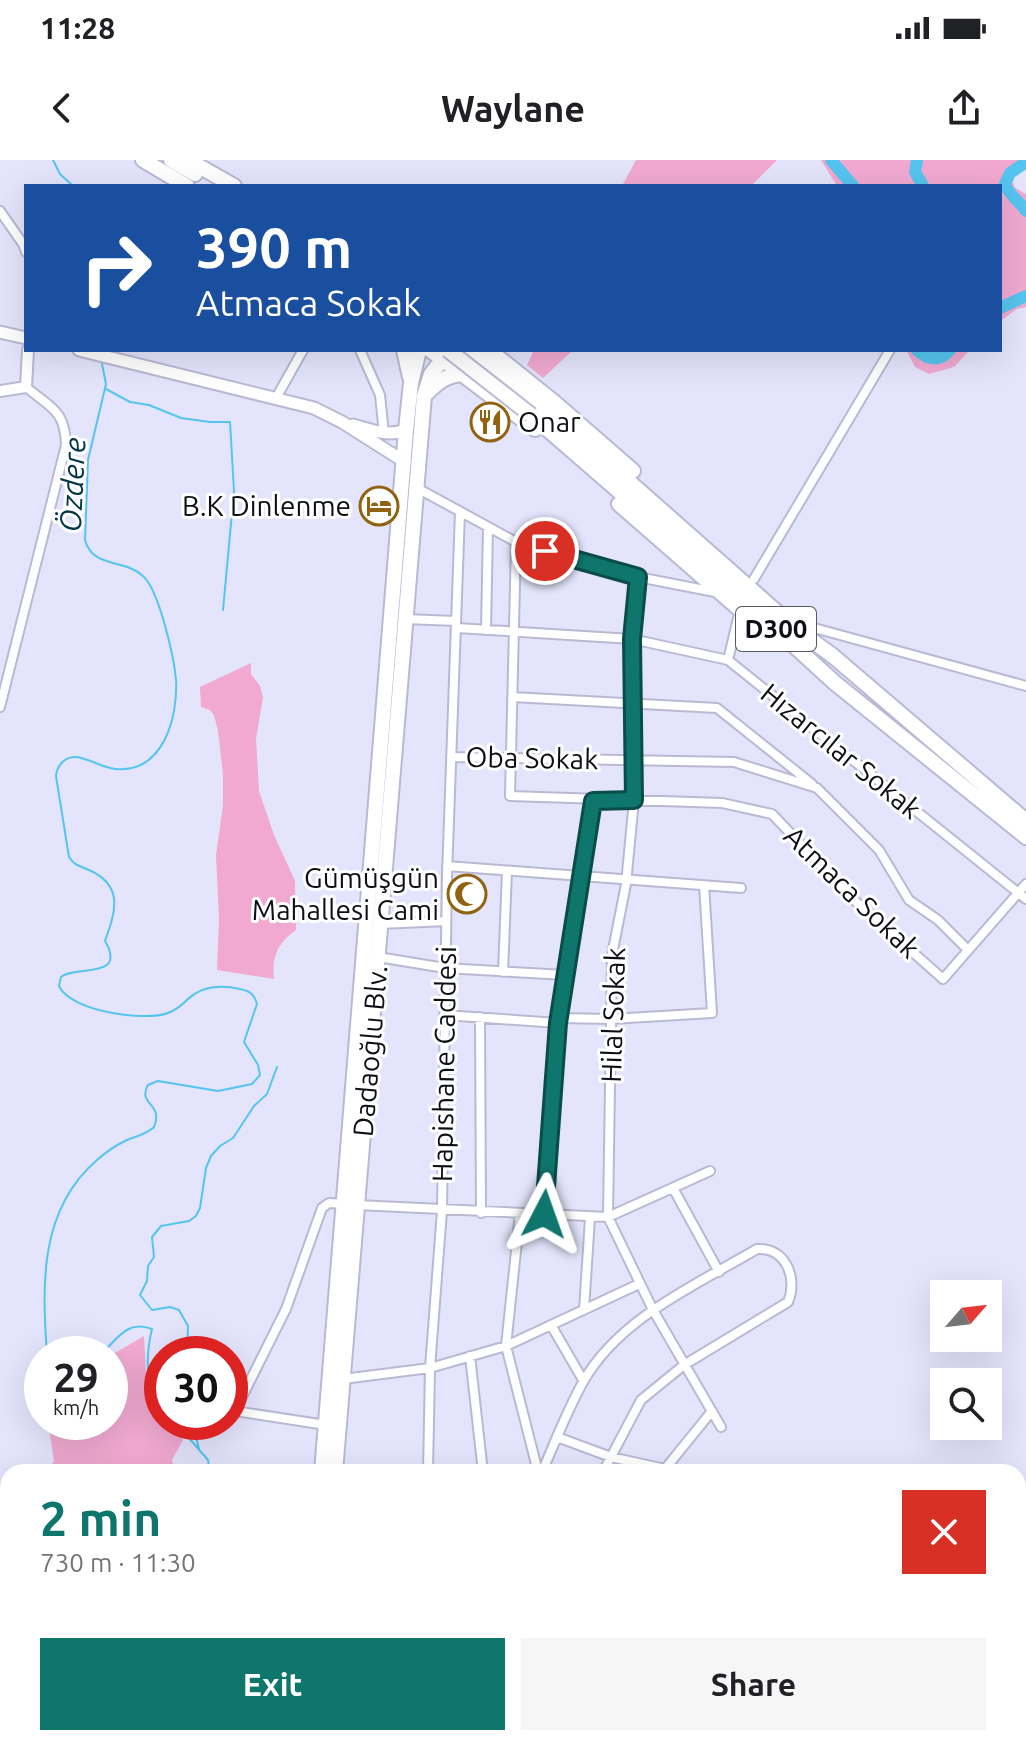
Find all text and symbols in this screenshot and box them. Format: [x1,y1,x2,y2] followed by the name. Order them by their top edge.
[40,11,115,45] text: 11:28
[40,86,84,130] icon: back
[942,86,986,130] icon: share
[441,88,585,129] text: Waylane
[64,216,168,320] icon: right
[196,216,352,279] text: 390 m
[196,282,421,323] text: Atmaca Sokak
[469,401,511,443] restaurant icon: Onar
[518,406,581,437] place label: Onar
[53,437,91,533] water label: Özdere
[358,485,400,527] hotel icon: B.K Dinlenme
[182,490,351,521] place label: B.K Dinlenme
[511,517,579,585] pin
[523,529,567,573] icon: arrive
[736,607,816,651] road number: D300
[755,677,927,824] street label: Hızarcılar Sokak
[465,741,599,774] street label: Oba Sokak
[779,820,926,964] street label: Atmaca Sokak
[252,862,439,925] place label: Gümüşgün Mahallesi Cami
[446,873,488,915] mosque icon: Gümüşgün Mahallesi Cami
[426,946,461,1182] street label: Hapishane Caddesi
[595,947,630,1083] street label: Hilal Sokak
[347,964,392,1138] street label: Dadaoğlu Blv.
[502,1172,586,1256] position arrow
[930,1280,1002,1352] north arrow
[930,1280,1002,1440] map controls
[144,1336,248,1440] speed limit sign: 30
[53,1355,99,1400] text: 29
[930,1368,1002,1440] button: search
[53,1396,99,1419] text: km/h
[902,1490,986,1574] button: close
[40,1491,161,1545] text: 2 min
[40,1548,196,1577] text: 730 m · 11:30
[40,1638,505,1730] button: Exit
[521,1638,986,1730] button: Share

